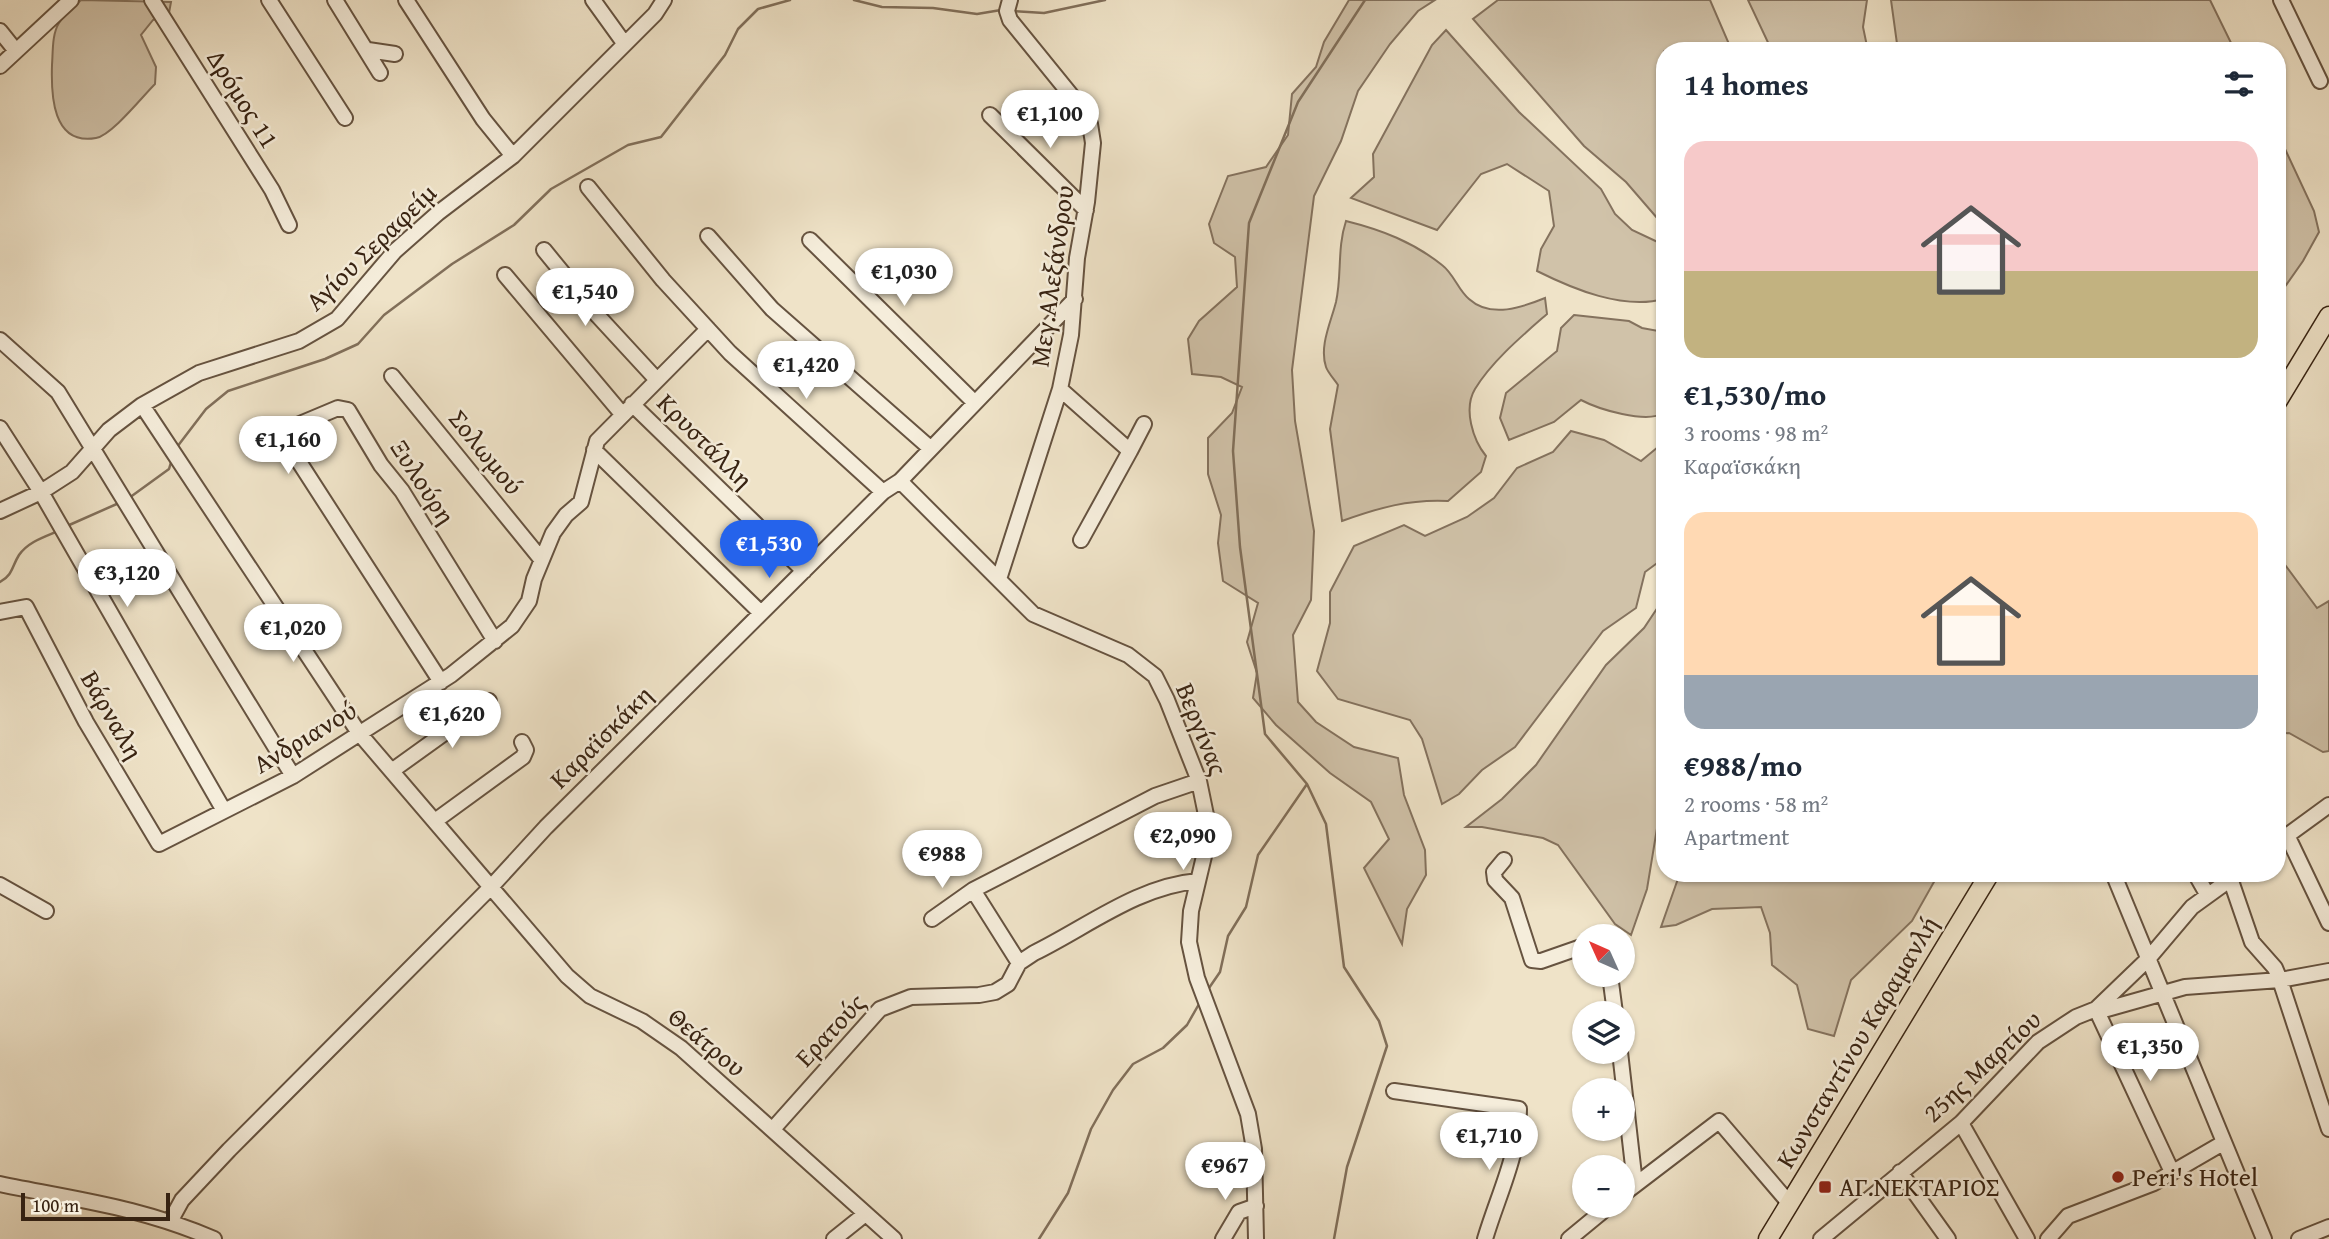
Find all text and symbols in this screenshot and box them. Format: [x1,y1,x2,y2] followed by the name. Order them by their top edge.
[198,42,289,156] street label: Δρόμος 11
[1684,62,1809,106] text: 14 homes
[2220,65,2258,103] icon: filters
[993,90,1107,150] pin: €1,100
[1017,96,1083,129] text: €1,100
[296,173,446,319] street label: Αγίου Σεραφείμ
[1019,182,1084,369] street label: Μεγ.Αλεξάνδρου
[1908,187,2034,313] icon: home
[847,248,961,308] pin: €1,030
[871,254,937,287] text: €1,030
[528,268,642,328] pin: €1,540
[552,274,618,307] text: €1,540
[749,342,863,401] pin: €1,420
[773,347,839,380] text: €1,420
[1684,372,1826,416] text: €1,530/mo
[648,384,762,498] street label: Κρυστάλλη
[440,400,533,503] street label: Σολωμού
[231,416,345,476] pin: €1,160
[1684,416,1828,449] text: 3 rooms · 98 m²
[255,422,321,455] text: €1,160
[381,431,466,532] street label: Ξυλούρη
[1684,449,1801,482] text: Καραϊσκάκη
[712,520,826,580] pin: €1,530
[736,526,802,559] text: €1,530
[70,550,184,609] pin: €3,120
[94,555,160,588] text: €3,120
[1908,558,2034,684] icon: home
[236,604,350,664] pin: €1,020
[260,610,326,643] text: €1,020
[71,663,154,766] street label: Βάρναλη
[540,676,661,797] street label: Καραϊσκάκη
[1166,677,1239,781] street label: Βεργίνας
[245,690,364,783] street label: Ανδριανού
[395,690,509,750] pin: €1,620
[419,696,485,729] text: €1,620
[1684,743,1802,787] text: €988/mo
[1684,787,1828,820] text: 2 rooms · 58 m²
[1126,812,1240,872] pin: €2,090
[1150,818,1216,851] text: €2,090
[1684,820,1789,853] text: Apartment
[901,830,983,890] pin: €988
[918,836,966,869] text: €988
[1766,908,1947,1175] street label: Κωνσταντίνου Καραμανλή
[1572,924,1634,987] north arrow
[1572,924,1635,1218] map controls
[785,984,874,1075] street label: Ερατούς
[660,997,755,1086] street label: Θεάτρου
[1914,1000,2050,1131] street label: 25ης Μαρτίου
[1572,1001,1635,1064] button: layers
[2093,1024,2207,1083] pin: €1,350
[2117,1029,2183,1062] text: €1,350
[1572,1078,1635,1141] button: +
[1432,1112,1546,1172] pin: €1,710
[1456,1118,1522,1151] text: €1,710
[1184,1142,1266,1202] pin: €967
[1201,1148,1249,1181] text: €967
[1572,1155,1635,1218] button: −
[2132,1157,2258,1196] place label: Peri's Hotel
[1839,1167,1999,1206] place label: ΑΓ.ΝΕΚΤΑΡΙΟΣ
[2110,1169,2126,1185] marker: Peri's Hotel
[1817,1179,1833,1195] marker: ΑΓ.ΝΕΚΤΑΡΙΟΣ
[21,1190,170,1222] scale bar
[32,1191,79,1219] text: 100 m

